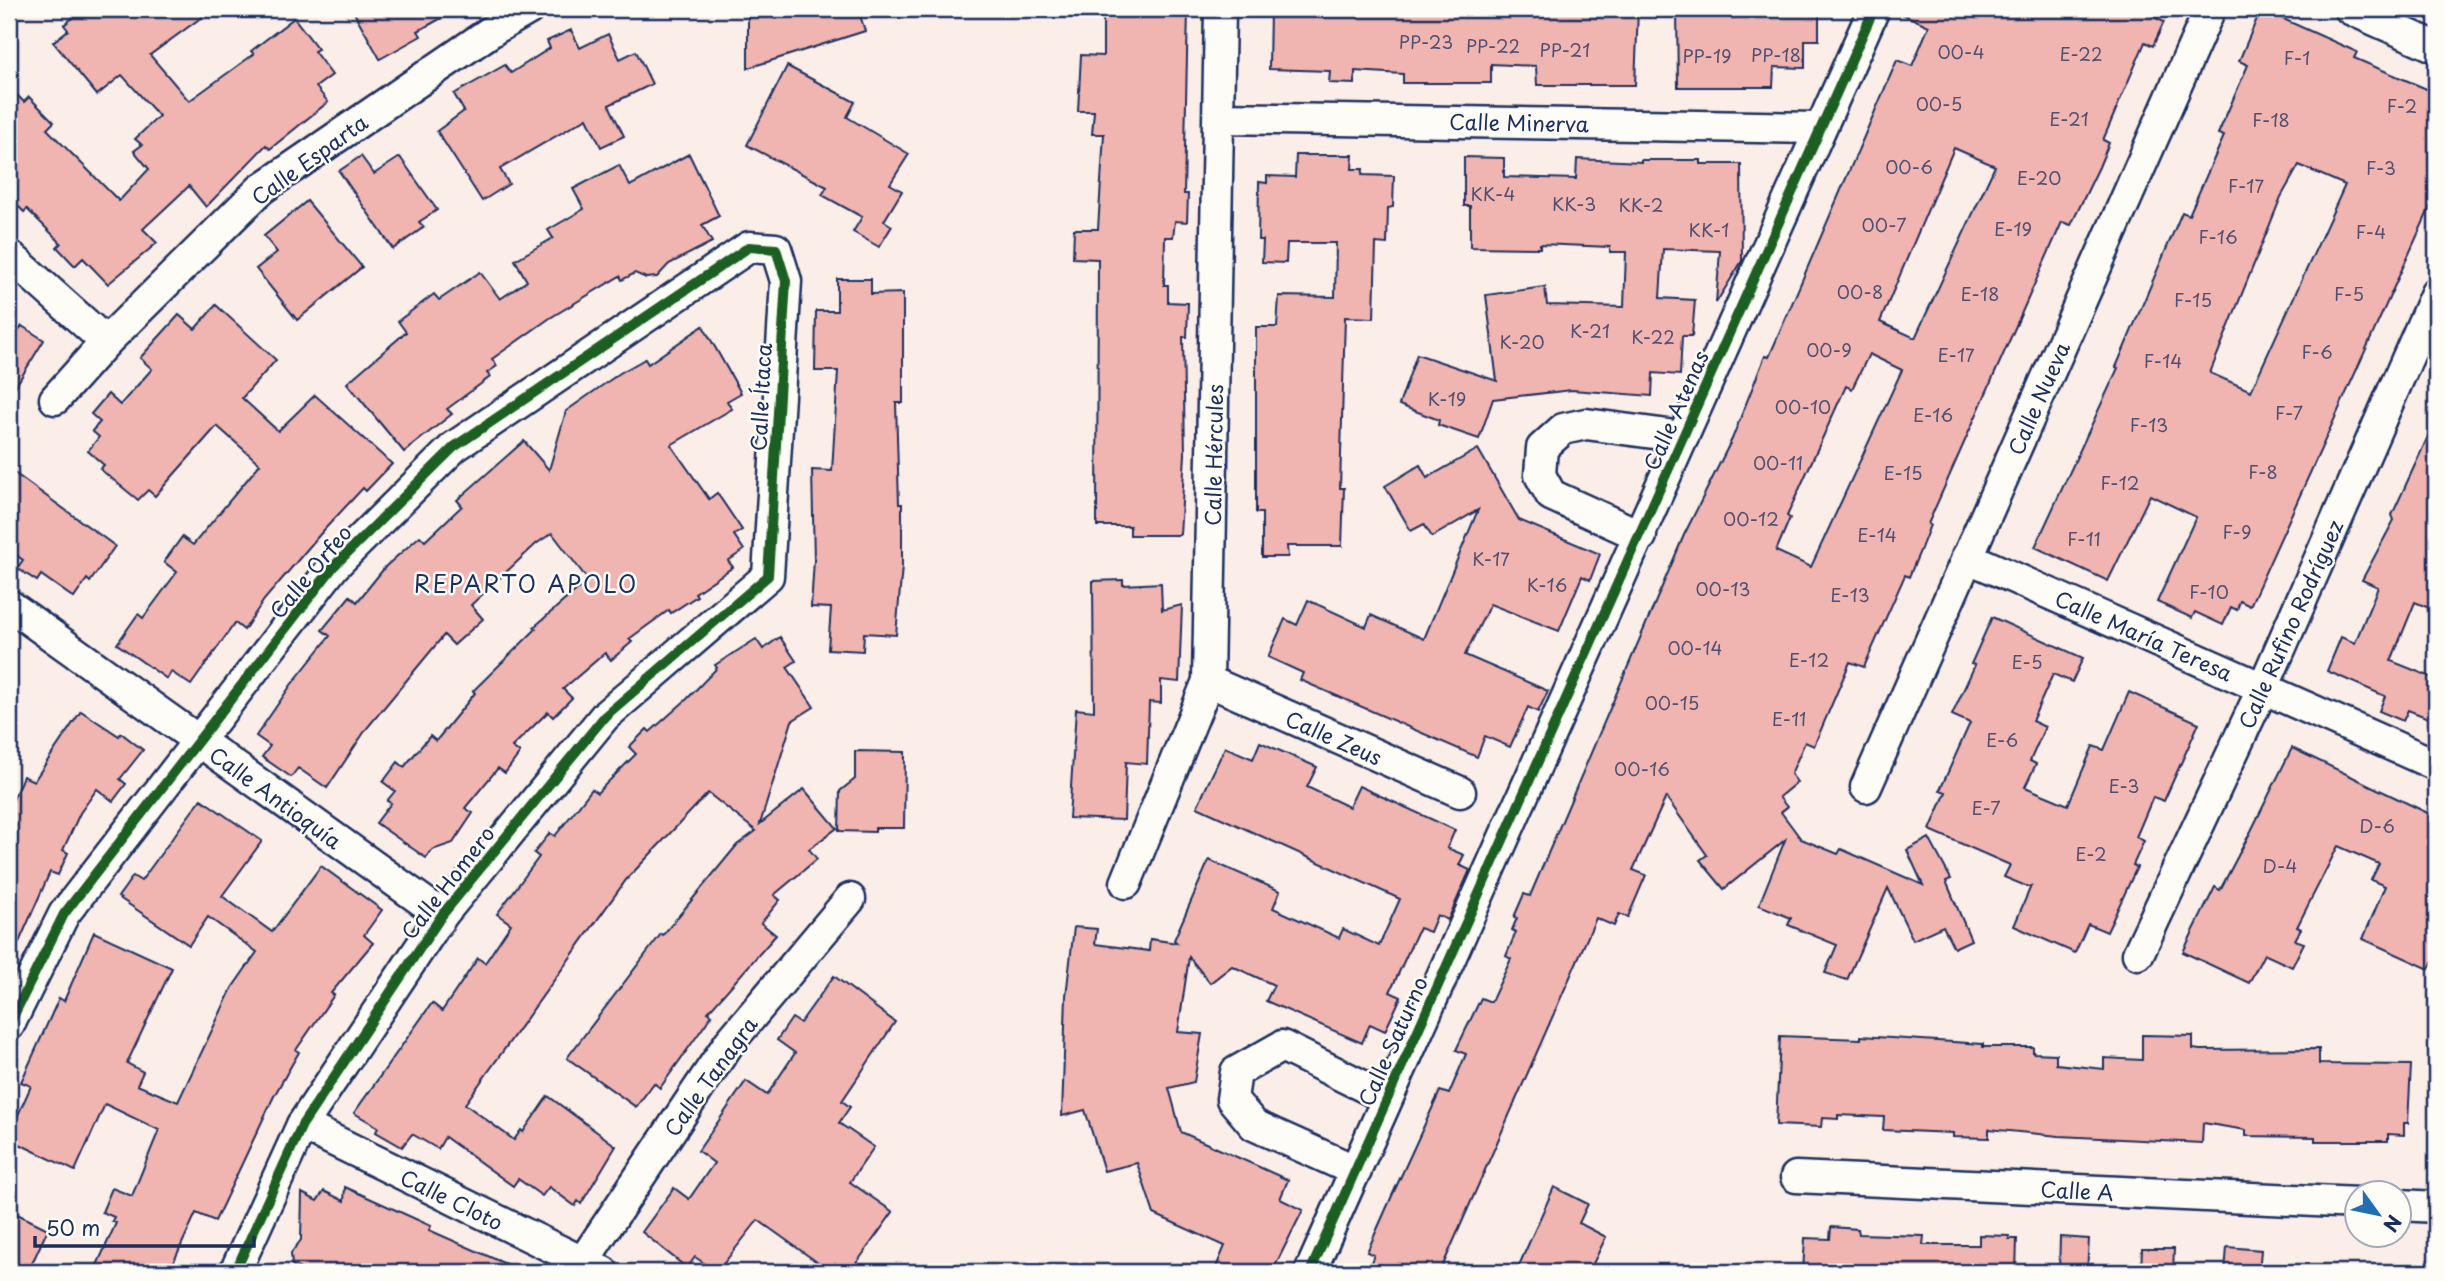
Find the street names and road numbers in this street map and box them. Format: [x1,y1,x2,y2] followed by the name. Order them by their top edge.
[244,105,374,212] street label: Calle Esparta
[1449,105,1590,139] street label: Calle Minerva
[1999,336,2077,460] street label: Calle Nueva
[741,341,779,452] street label: Calle Ítaca
[1634,345,1716,475] street label: Calle Atenas
[1196,384,1230,526] street label: Calle Hércules
[2230,514,2350,734] street label: Calle Rufino Rodríguez
[261,517,359,625] street label: Calle Orfeo
[2050,581,2238,689] street label: Calle María Teresa
[1281,702,1387,772] street label: Calle Zeus
[203,738,349,856] street label: Calle Antioquía
[393,819,501,945] street label: Calle Homero
[1349,971,1435,1111] street label: Calle Saturno
[655,1009,765,1143] street label: Calle Tanagra
[395,1160,509,1238] street label: Calle Cloto
[2040,1172,2114,1208] street label: Calle A

